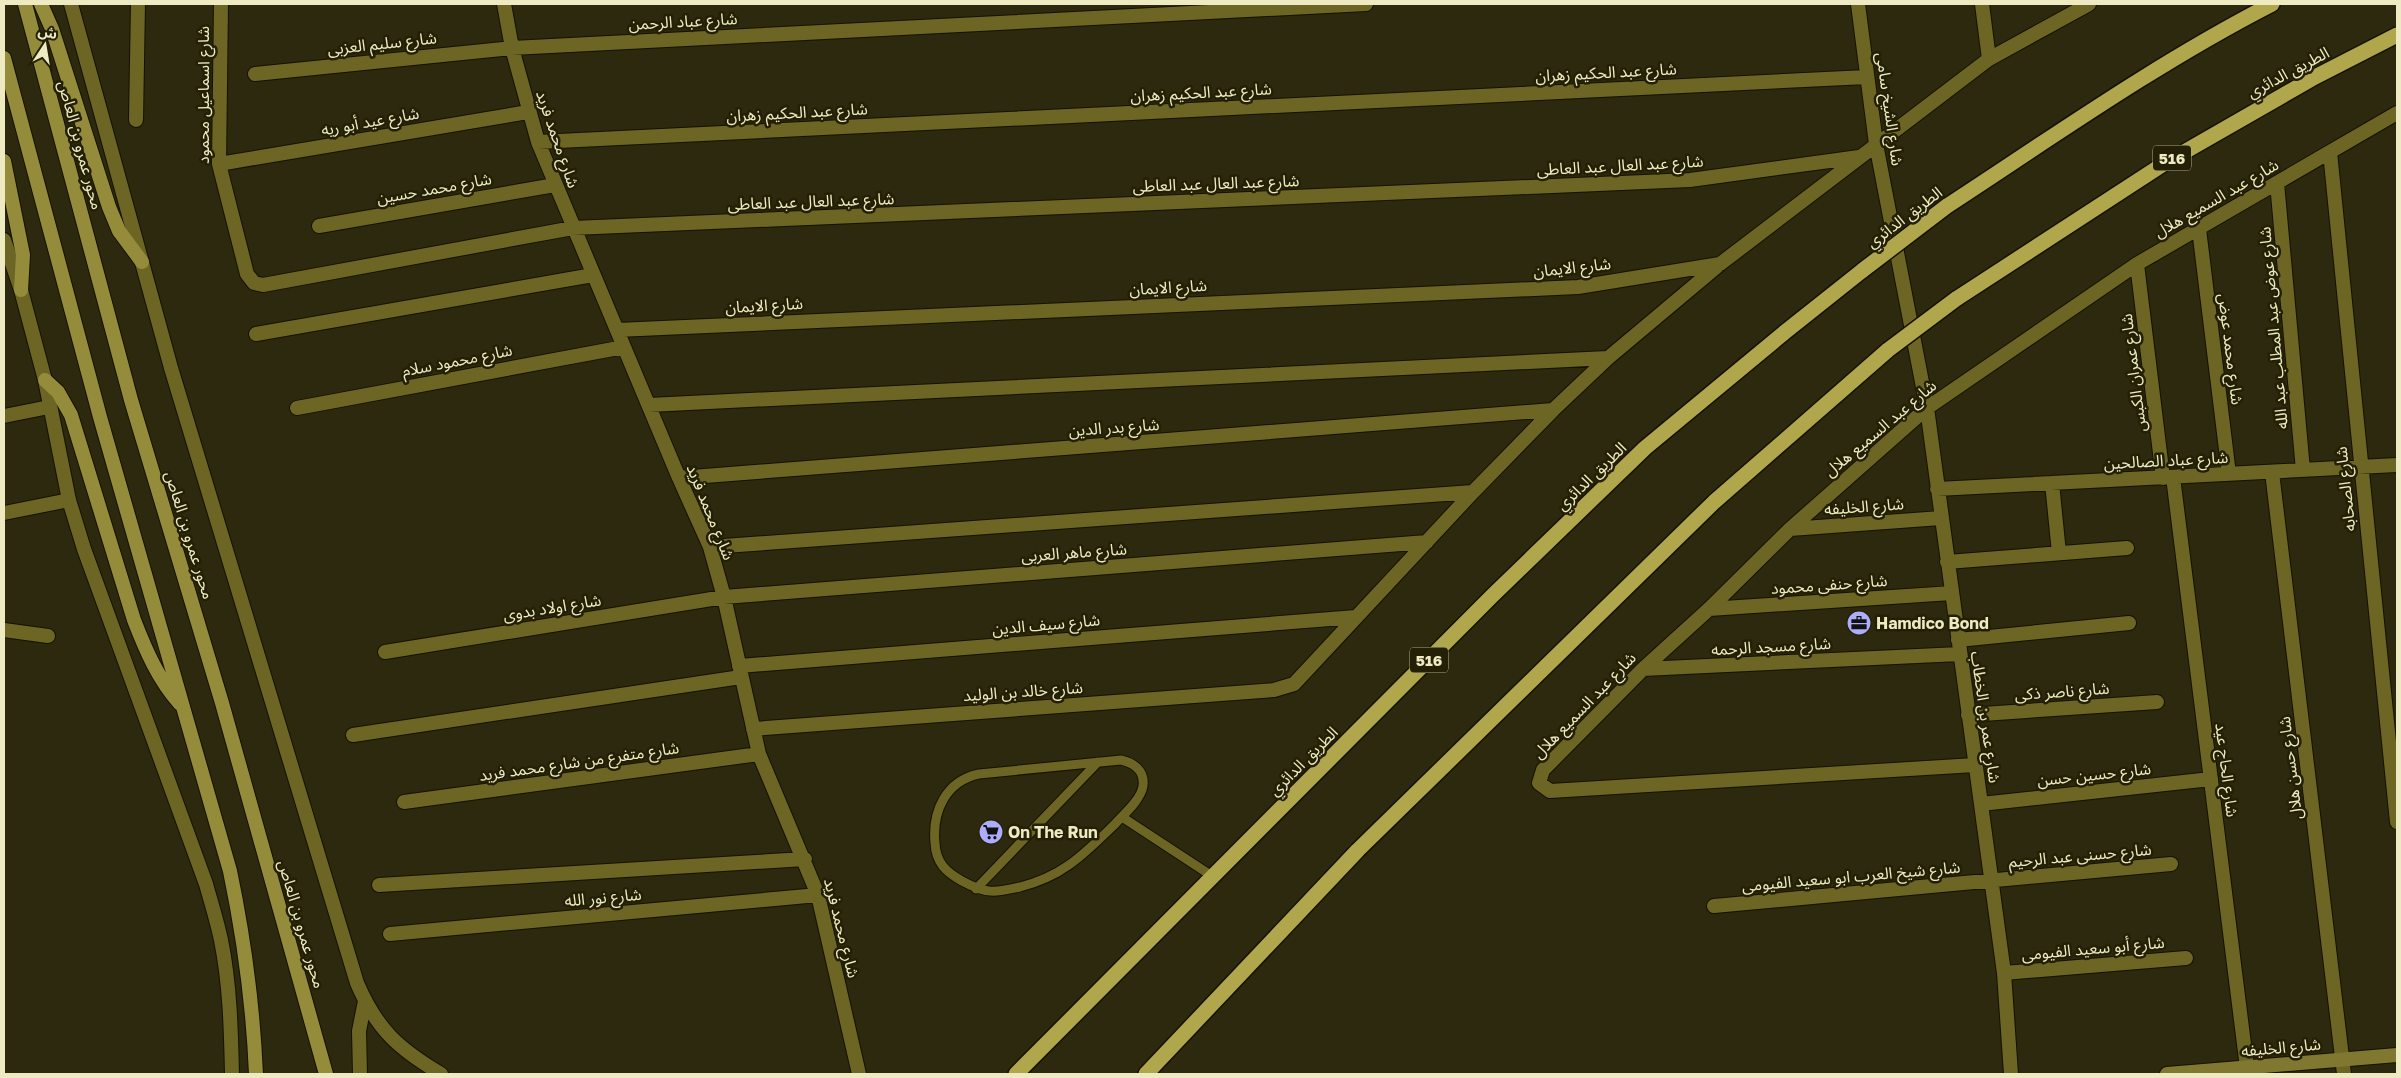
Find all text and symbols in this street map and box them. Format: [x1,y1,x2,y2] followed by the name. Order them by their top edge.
[628,8,738,37] street label: شارع عباد الرحمن
[20,20,70,70] north arrow
[37,21,59,42] text: ش
[193,26,216,164] street label: شارع اسماعيل محمود
[326,27,438,62] street label: شارع سليم العزبى
[2244,42,2334,104] street label: الطريق الدائري
[1869,51,1908,167] street label: شارع الشيخ سامى
[1535,58,1677,89] street label: شارع عبد الحكيم زهران
[54,78,108,212] street label: محور عمرو بن العاص
[1130,78,1272,109] street label: شارع عبد الحكيم زهران
[529,88,584,191] street label: شارع محمد فريد
[726,98,868,129] street label: شارع عبد الحكيم زهران
[319,103,421,142] street label: شارع عيد أبو ريه
[2153,146,2191,170] road number: 516
[1536,151,1704,182] street label: شارع عبد العال عبد العاطى
[2150,154,2283,244] street label: شارع عبد السميع هلال
[375,168,493,211] street label: شارع محمد حسين
[1132,170,1300,199] street label: شارع عبد العال عبد العاطى
[1862,182,1948,254] street label: الطريق الدائري
[727,188,895,217] street label: شارع عبد العال عبد العاطى
[2254,226,2295,430] street label: شارع عوض عبد المطلب عبد الله
[1532,253,1612,284] street label: شارع الايمان
[1129,275,1208,302] street label: شارع الايمان
[2211,292,2248,406] street label: شارع محمد عوض
[725,293,804,320] street label: شارع الايمان
[2116,312,2153,433] street label: شارع عمران الكبس
[400,339,514,383] street label: شارع محمود سلام
[1820,375,1942,483] street label: شارع عبد السميع هلال
[1068,414,1160,443] street label: شارع بدر الدين
[1552,438,1632,516] street label: الطريق الدائري
[2331,445,2362,532] street label: شارع الصحابه
[2103,447,2229,476] street label: شارع عباد الصالحين
[680,461,739,564] street label: شارع محمد فريد
[161,469,219,601] street label: محور عمرو بن العاص
[1823,493,1905,522] street label: شارع الخليفه
[1020,538,1128,569] street label: شارع ماهر العربى
[1770,570,1888,601] street label: شارع حنفى محمود
[501,589,603,628] street label: شارع اولاد بدوى
[991,609,1101,642] street label: شارع سيف الدين
[1846,610,1872,636] office icon: Hamdico Bond
[1876,613,1989,633] place label: Hamdico Bond
[1711,633,1832,662] street label: شارع مسجد الرحمه
[1410,648,1448,672] road number: 516
[1528,648,1642,765] street label: شارع عبد السميع هلال
[1964,650,2005,785] street label: شارع عمر بن الخطاب
[962,677,1084,708] street label: شارع خالد بن الوليد
[2014,678,2110,707] street label: شارع ناصر ذكى
[2274,715,2309,821] street label: شارع حسن هلال
[1264,722,1344,802] street label: الطريق الدائري
[2208,722,2243,819] street label: شارع الحاج عيد
[478,737,681,788] street label: شارع متفرع من شارع محمد فريد
[2036,758,2152,793] street label: شارع حسين حسن
[978,819,1004,845] supermarket icon: On The Run
[1008,822,1098,842] place label: On The Run
[2008,839,2153,874] street label: شارع حسنى عبد الرحيم
[1741,856,1961,899] street label: شارع شيخ العرب ابو سعيد الفيومى
[274,857,330,991] street label: محور عمرو بن العاص
[817,876,864,981] street label: شارع محمد فريد
[564,884,643,913] street label: شارع نور الله
[2021,932,2166,967] street label: شارع أبو سعيد الفيومى
[2240,1034,2322,1063] street label: شارع الخليفه

